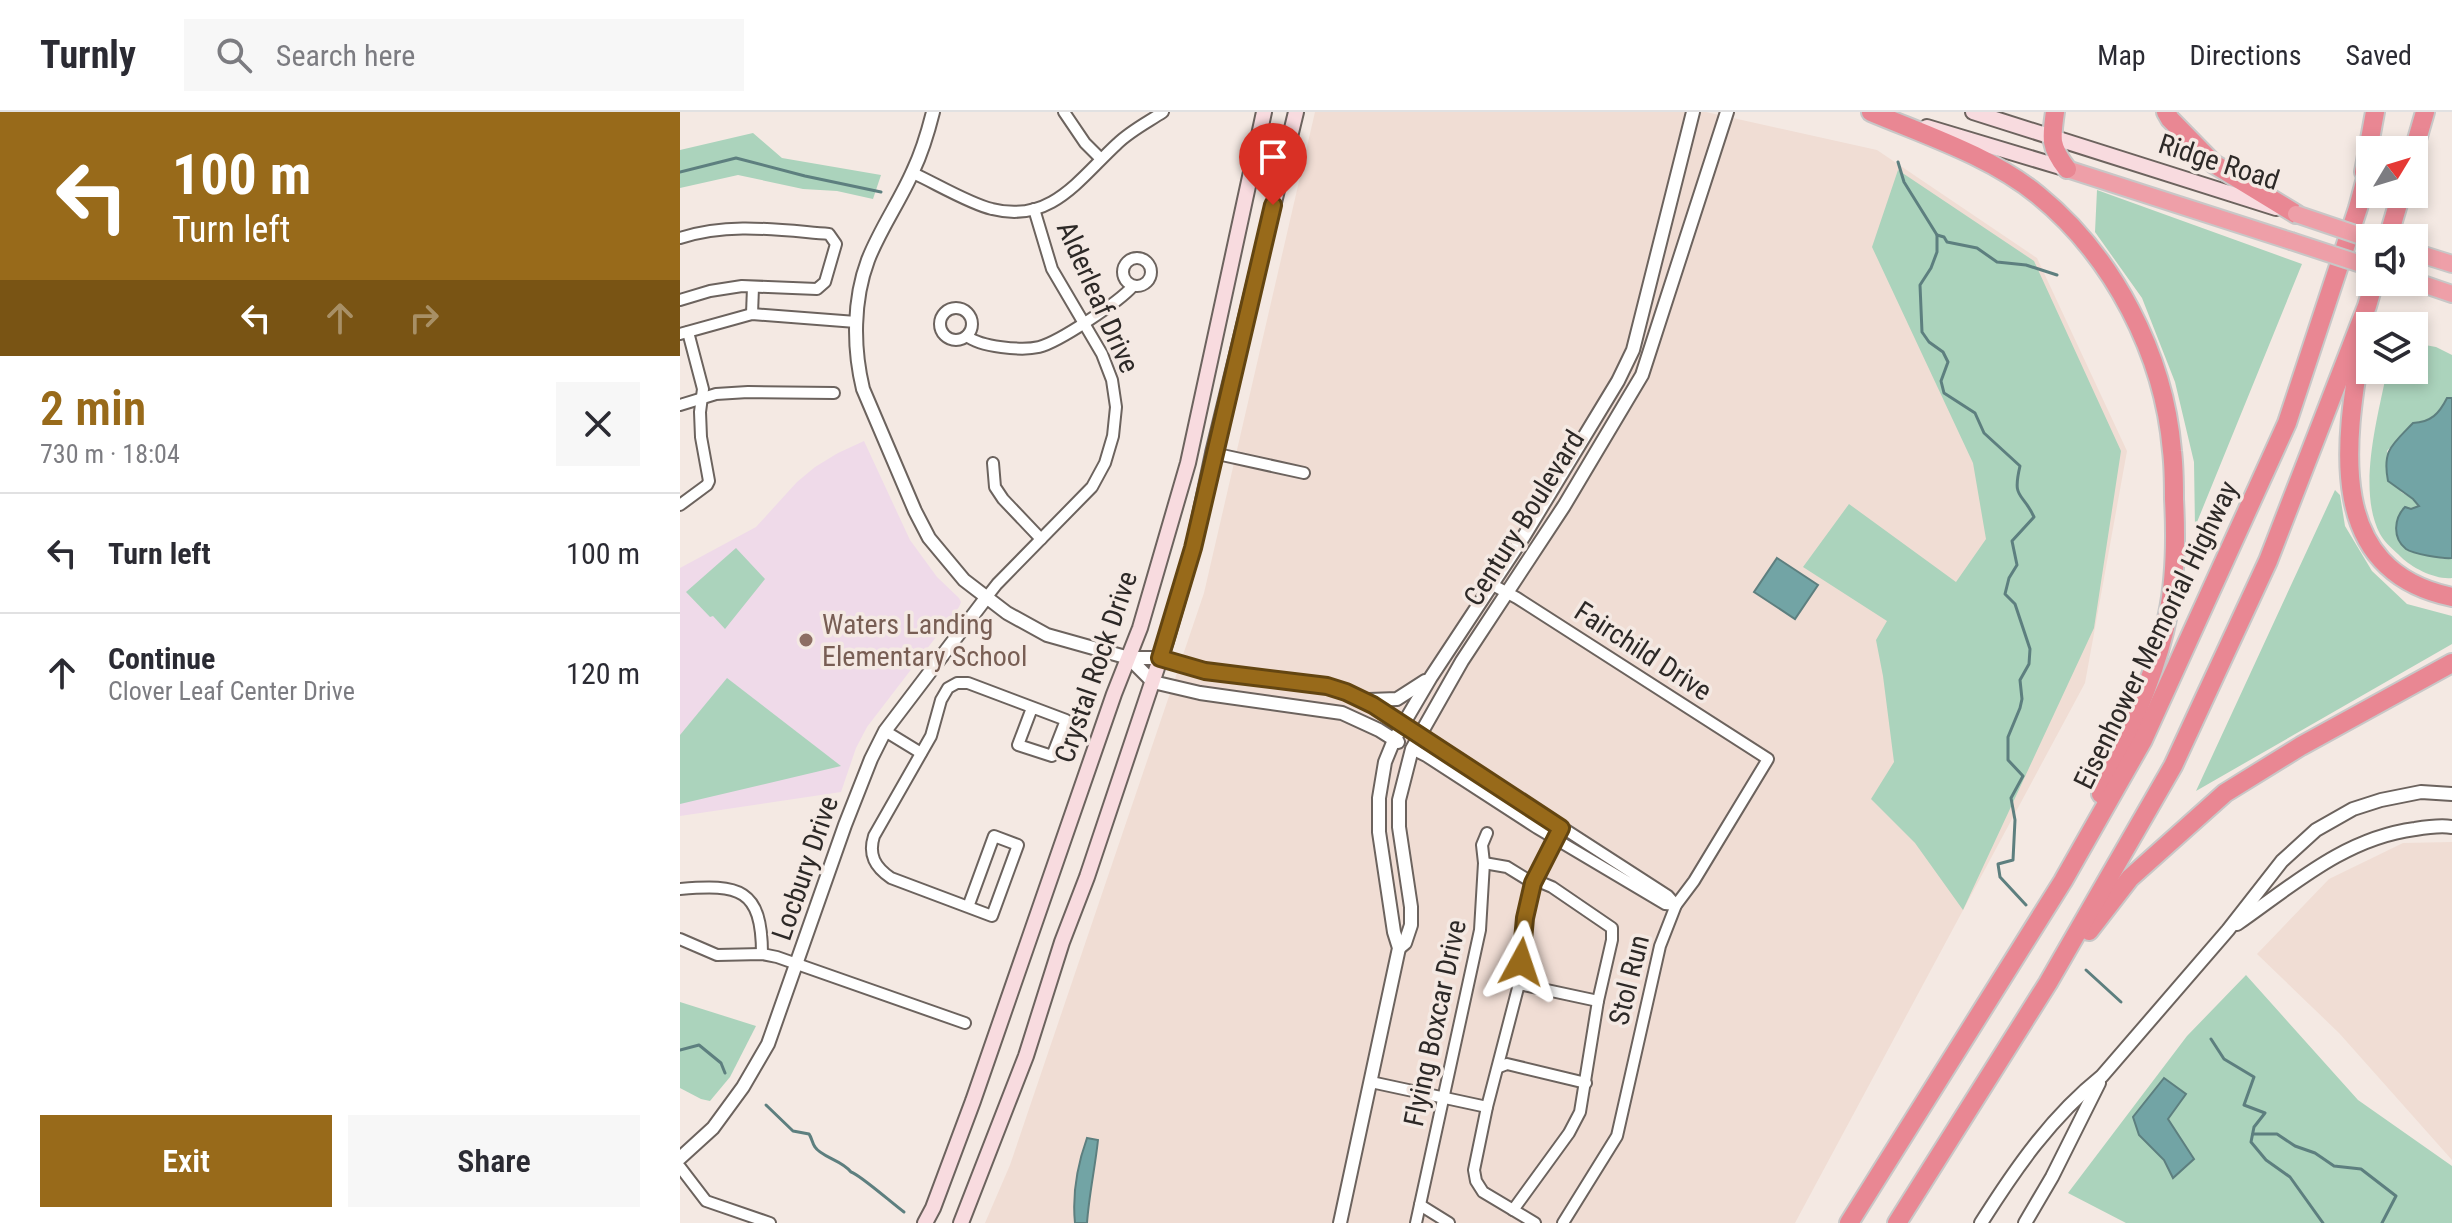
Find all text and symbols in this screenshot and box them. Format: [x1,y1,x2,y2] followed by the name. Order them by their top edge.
[184,19,744,91] search box
[40,33,136,77] text: Turnly
[212,33,256,77] icon: search
[276,38,415,73] text: Search here
[2097,39,2146,72] text: Map
[2190,39,2301,72] text: Directions
[2345,39,2412,72] text: Saved
[1239,123,1307,205] pin
[2155,127,2283,197] street label: Ridge Road
[1251,135,1295,179] icon: arrive
[2356,136,2428,208] north arrow
[2356,136,2428,384] map controls
[172,142,311,208] text: 100 m
[40,144,144,248] icon: left
[172,209,290,251] text: Turn left
[1050,216,1146,378] street label: Alderleaf Drive
[2356,224,2428,296] button: sound
[234,296,278,340] icon: left
[318,296,362,340] icon: ahead
[402,296,446,340] icon: right
[2356,312,2428,384] button: layers
[40,380,146,437] text: 2 min
[556,382,640,466] button: close
[1457,424,1591,612] street label: Century Boulevard
[40,439,180,469] text: 730 m · 18:04
[2067,475,2245,794] street label: Eisenhower Memorial Highway
[40,531,84,575] icon: left
[108,536,211,571] text: Turn left
[566,536,640,571] text: 100 m
[1048,567,1144,767] street label: Crystal Rock Drive
[1568,595,1718,707] street label: Fairchild Drive
[822,608,1027,673] place label: Waters Landing Elementary School
[797,631,815,649] marker: Waters Landing Elementary School
[108,641,215,676] text: Continue
[40,651,84,695] icon: ahead
[566,656,640,691] text: 120 m
[108,676,355,706] text: Clover Leaf Center Drive
[765,792,845,944] street label: Locbury Drive
[1397,917,1473,1129] street label: Flying Boxcar Drive
[1479,920,1563,1004] position arrow
[1602,932,1656,1028] street label: Stol Run
[40,1115,332,1207] button: Exit
[348,1115,640,1207] button: Share

